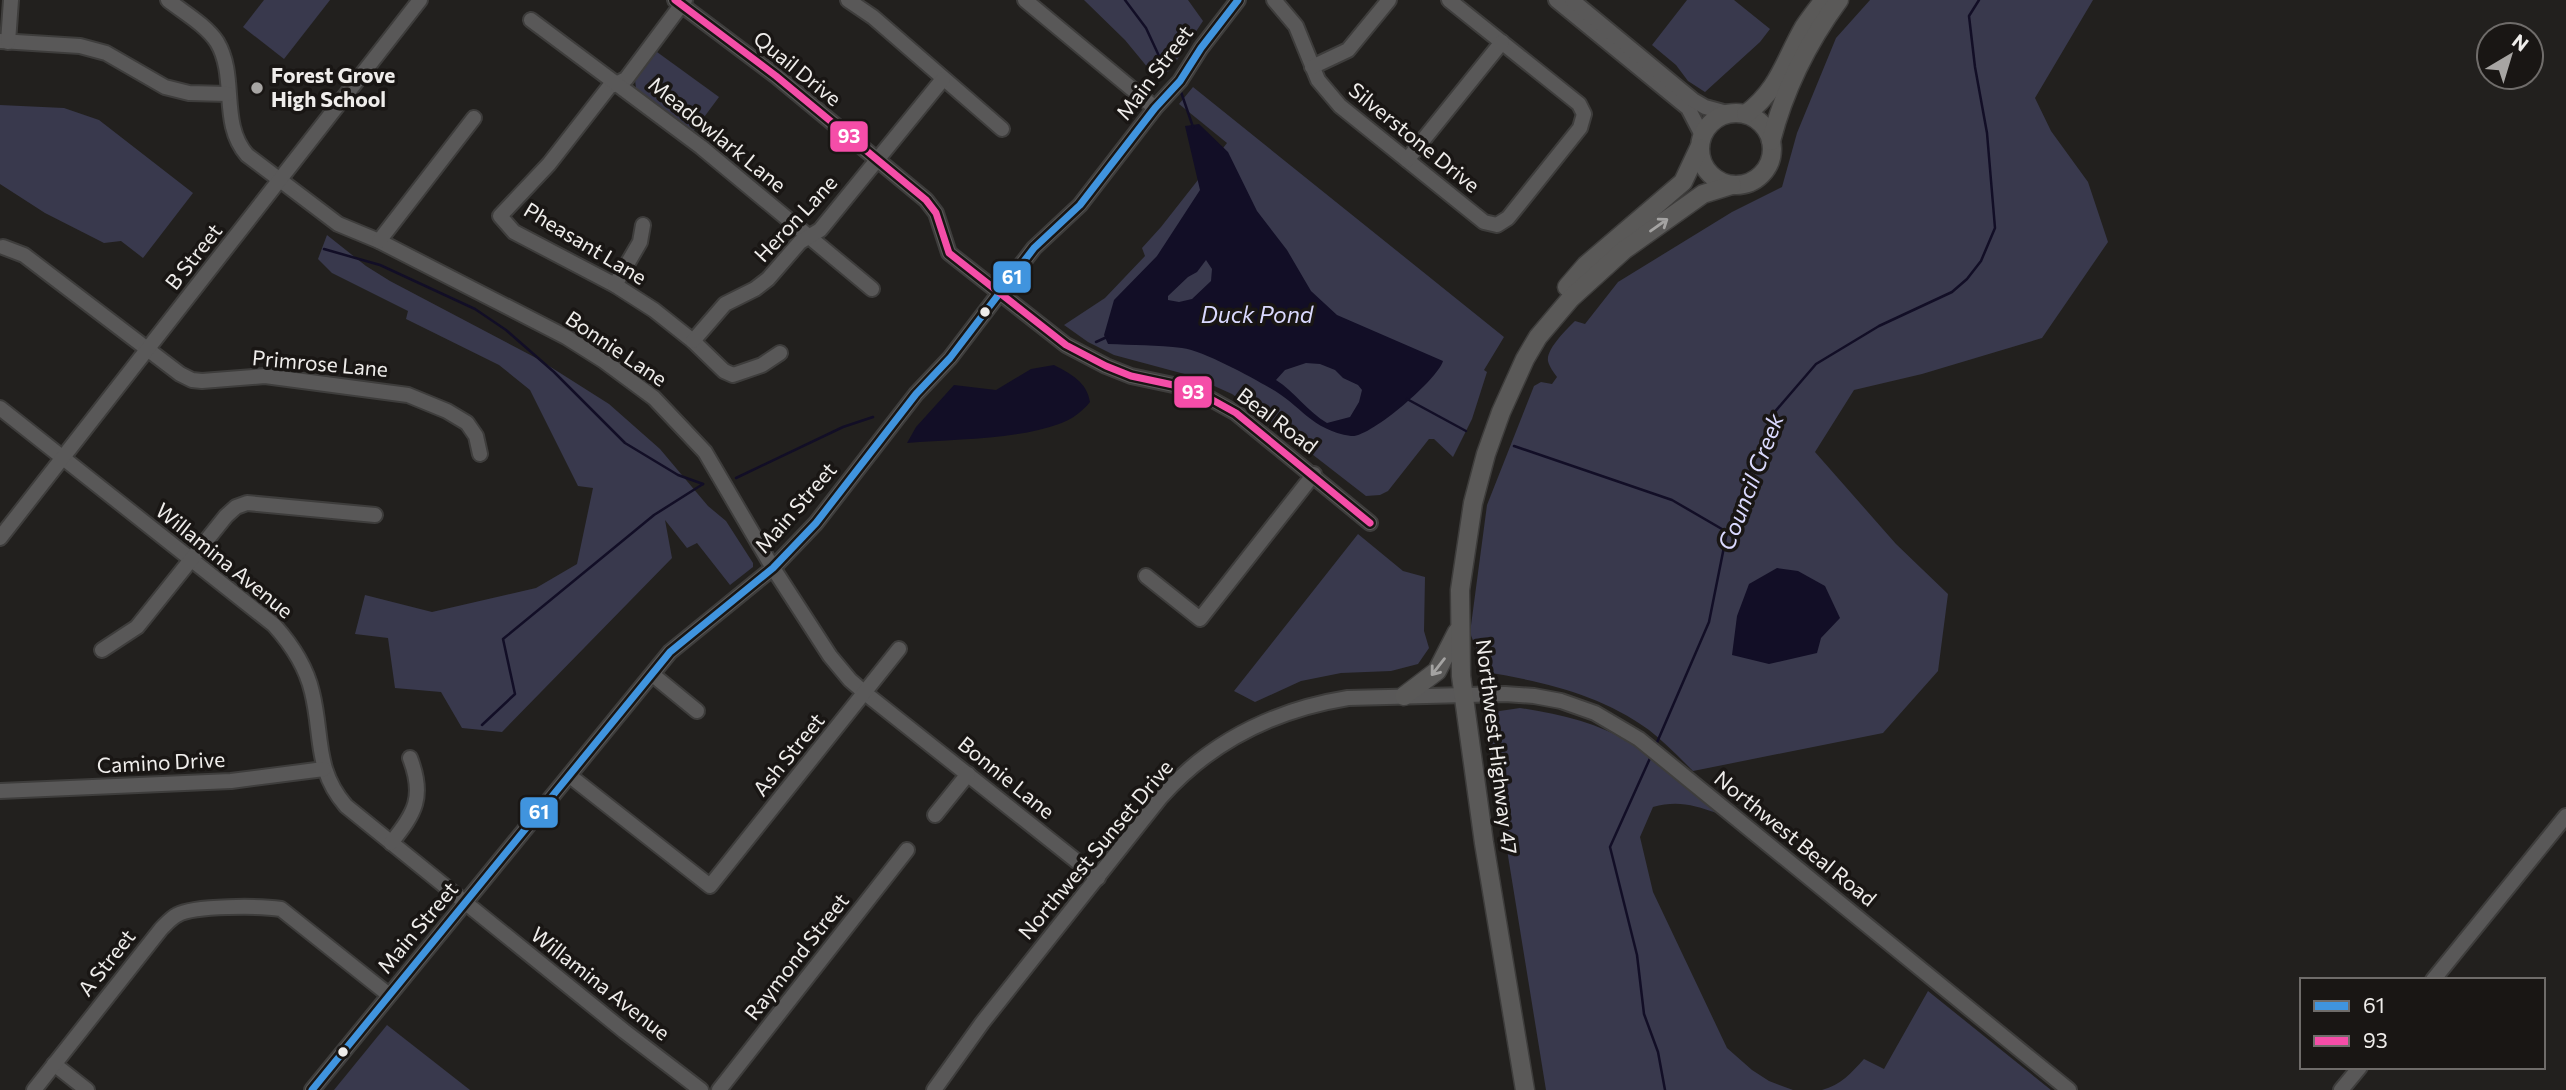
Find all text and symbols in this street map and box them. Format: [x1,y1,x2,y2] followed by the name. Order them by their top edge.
[1110,20,1197,124] street label: Main Street
[2475,21,2545,91] north arrow
[749,25,847,111] street label: Quail Drive
[2508,29,2533,56] text: N
[271,62,395,111] place label: Forest Grove High School
[644,71,792,197] street label: Meadowlark Lane
[1345,76,1485,197] street label: Silverstone Drive
[249,80,265,96] marker: Forest Grove High School
[829,120,869,153] line badge: 93
[838,124,860,147] text: 93
[748,169,841,267] street label: Heron Lane
[520,196,652,289] street label: Pheasant Lane
[159,218,226,294] street label: B Street
[1649,218,1668,232] one-way arrow
[992,260,1032,294] line badge: 61
[1002,265,1022,288] text: 61
[1201,300,1315,328] water label: Duck Pond
[561,305,672,391] street label: Bonnie Lane
[978,305,992,319] unlabelled marker
[251,344,389,381] street label: Primrose Lane
[1173,375,1213,409] line badge: 93
[1182,380,1204,403] text: 93
[1233,382,1323,458] street label: Beal Road
[1711,409,1789,554] water label: Council Creek
[749,457,841,557] street label: Main Street
[151,497,299,623] street label: Willamina Avenue
[1472,638,1523,856] street label: Northwest Highway 47
[1430,658,1445,676] one-way arrow
[747,708,829,801] street label: Ash Street
[954,730,1060,823] street label: Bonnie Lane
[96,746,226,777] street label: Camino Drive
[1012,754,1177,944] street label: Northwest Sunset Drive
[1710,765,1882,911] street label: Northwest Beal Road
[519,796,559,829] line badge: 61
[529,800,549,823] text: 61
[371,876,462,978] street label: Main Street
[739,888,853,1024] street label: Raymond Street
[527,921,675,1045] street label: Willamina Avenue
[72,924,140,1000] street label: A Street
[2300,978,2545,1069] legend
[2363,992,2385,1017] text: 61
[2363,1027,2388,1052] text: 93
[336,1045,350,1059] unlabelled marker

